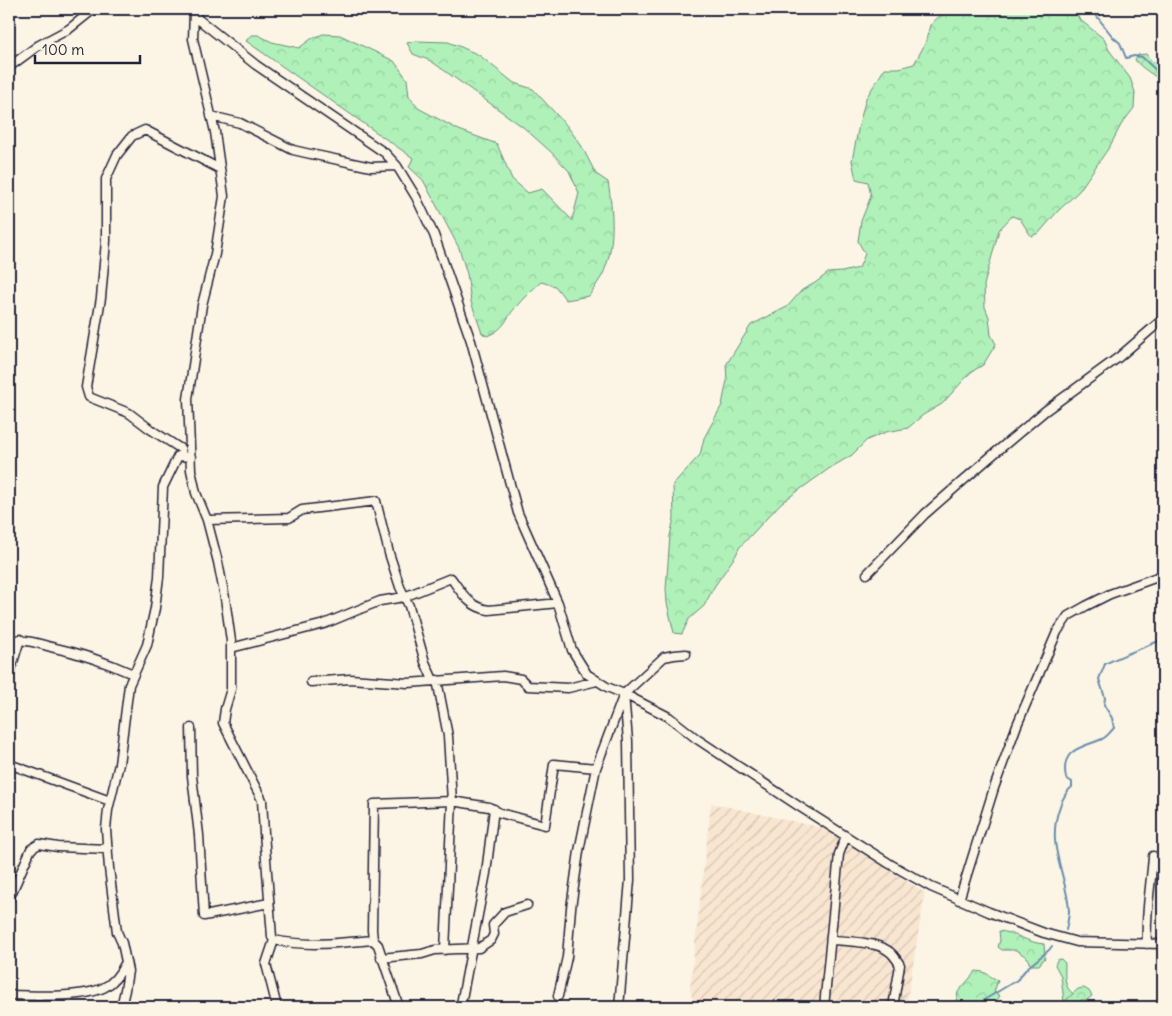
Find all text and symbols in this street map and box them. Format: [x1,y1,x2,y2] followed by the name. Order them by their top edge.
[35,32,140,64] scale bar
[42,40,84,59] text: 100 m

